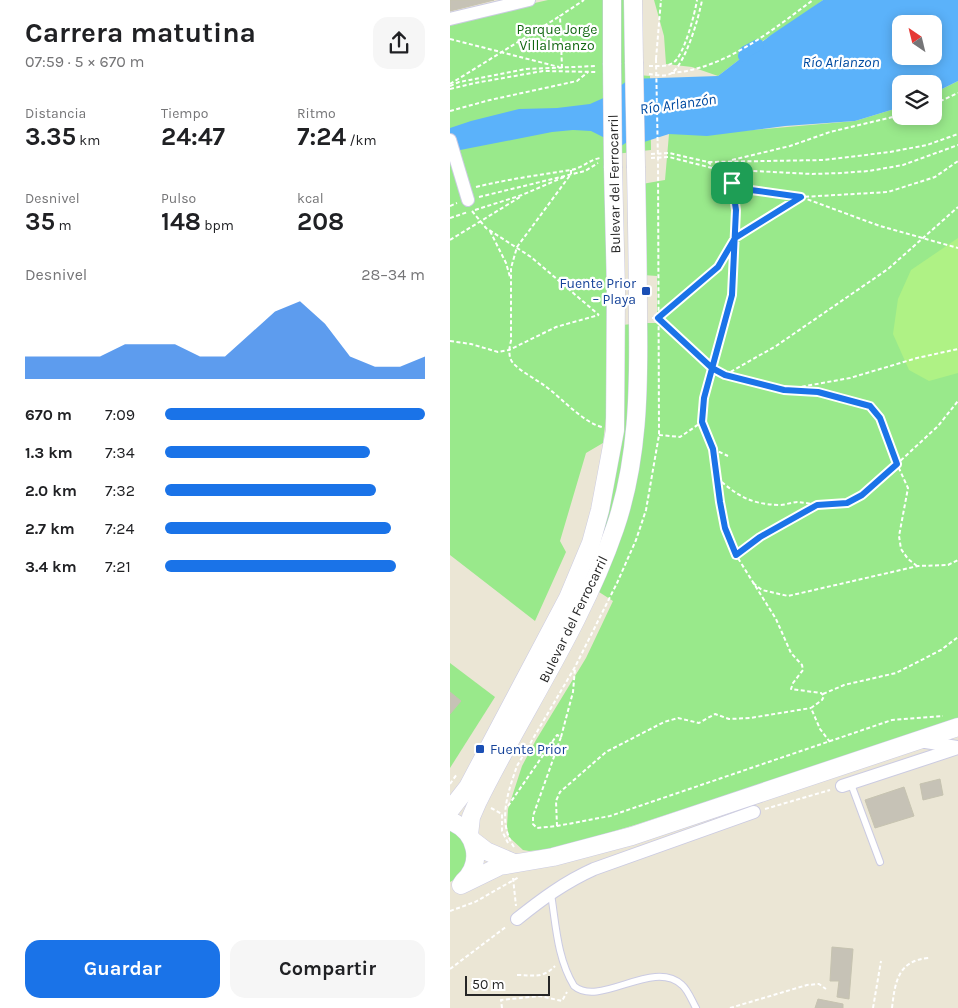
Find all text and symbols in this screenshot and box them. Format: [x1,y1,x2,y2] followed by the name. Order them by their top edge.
[892,15,942,65] north arrow
[892,15,942,125] map controls
[25,16,256,49] text: Carrera matutina
[373,17,425,69] button: share
[517,21,597,54] park label: Parque Jorge Villalmanzo
[25,52,144,71] text: 07:59 · 5 × 670 m
[802,53,880,71] water label: Río Arlanzon
[892,75,942,125] button: layers
[639,90,717,118] water label: Río Arlanzón
[25,105,86,122] text: Distancia
[161,105,208,122] text: Tiempo
[297,105,336,122] text: Ritmo
[605,114,624,254] street label: Bulevar del Ferrocarril
[25,122,76,151] text: 3.35
[161,122,225,151] text: 24:47
[297,122,346,151] text: 7:24
[76,132,100,149] text: km
[346,132,377,149] text: /km
[711,162,753,204] pin
[718,169,746,197] icon: arrive
[25,190,80,207] text: Desnivel
[161,190,196,207] text: Pulso
[297,190,324,207] text: kcal
[25,207,55,236] text: 35
[161,207,201,236] text: 148
[297,207,344,236] text: 208
[55,217,72,234] text: m
[201,217,234,234] text: bpm
[25,265,87,284] text: Desnivel
[361,265,425,284] text: 28–34 m
[559,275,637,308] place label: Fuente Prior – Playa
[640,285,652,297] marker: Fuente Prior – Playa
[25,405,72,424] text: 670 m
[105,405,135,424] text: 7:09
[25,443,73,462] text: 1.3 km
[105,443,135,462] text: 7:34
[25,481,77,500] text: 2.0 km
[105,481,135,500] text: 7:32
[25,519,75,538] text: 2.7 km
[105,519,134,538] text: 7:24
[535,553,612,686] street label: Bulevar del Ferrocarril
[25,557,77,576] text: 3.4 km
[105,557,131,576] text: 7:21
[490,741,568,758] place label: Fuente Prior
[474,743,486,755] marker: Fuente Prior
[25,940,220,998] button: Guardar
[230,940,425,998] button: Compartir
[465,973,550,996] scale bar
[472,976,505,993] text: 50 m

